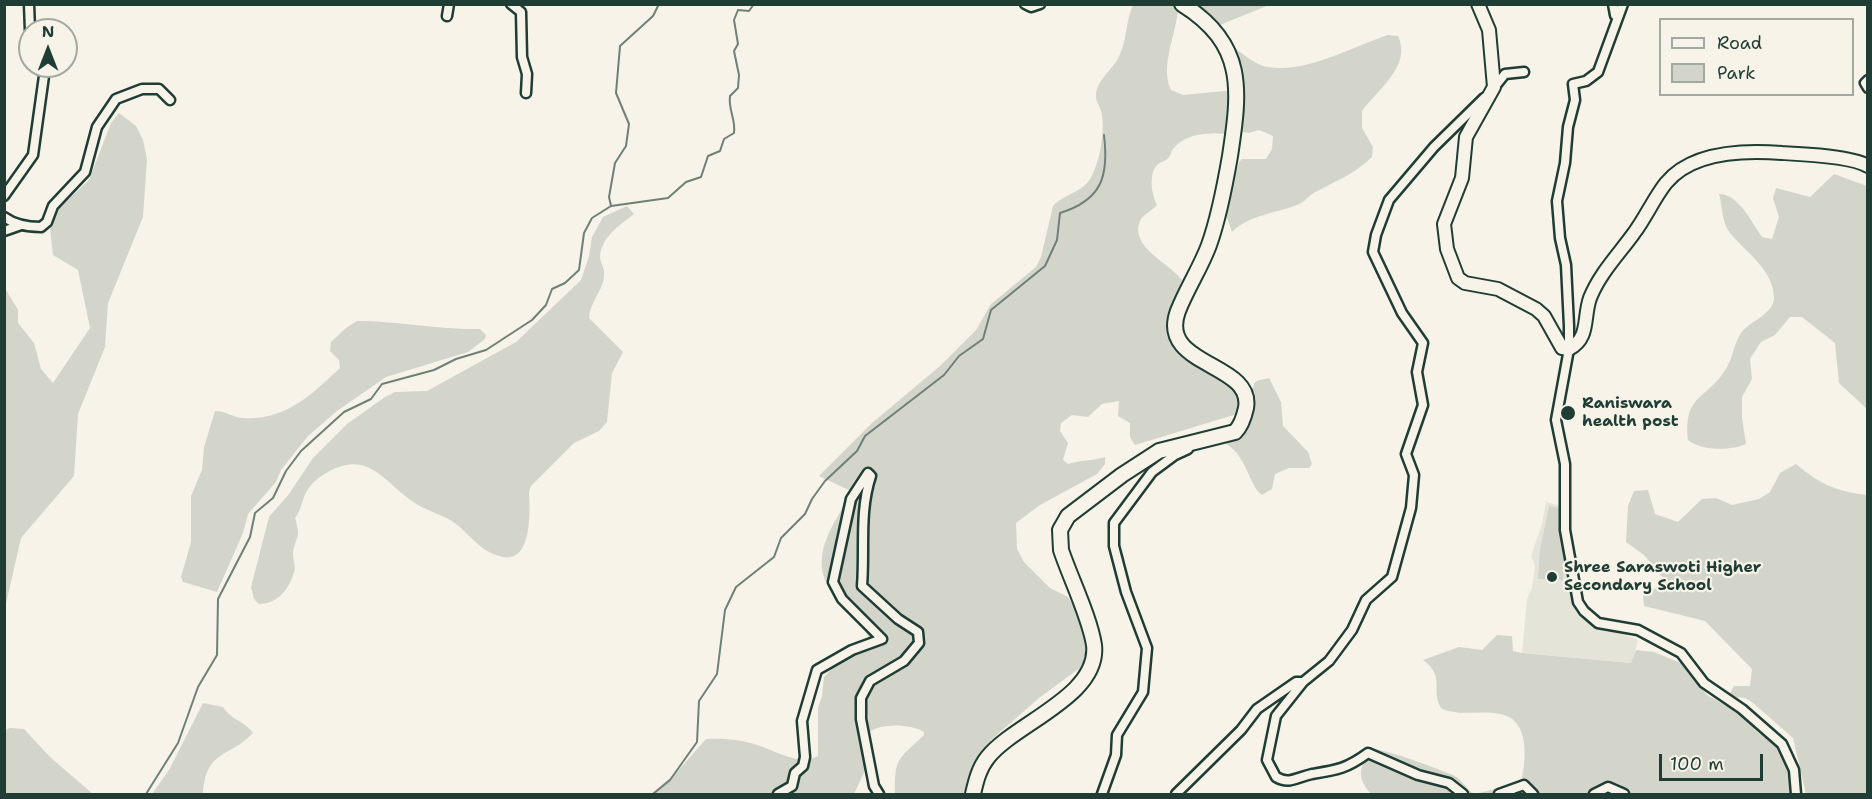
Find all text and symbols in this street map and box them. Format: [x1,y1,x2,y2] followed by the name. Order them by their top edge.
[18,18,78,78] north arrow
[1659,18,1854,96] legend
[42,21,54,42] text: N
[1717,31,1762,55] text: Road
[1717,61,1756,85] text: Park
[1582,394,1679,432] place label: Raniswara health post
[1559,404,1577,422] marker: Raniswara health post
[1564,558,1761,596] place label: Shree Saraswoti Higher Secondary School
[1545,570,1559,584] marker: Shree Saraswoti Higher Secondary School
[1662,742,1766,780] scale bar
[1670,752,1724,776] text: 100 m

